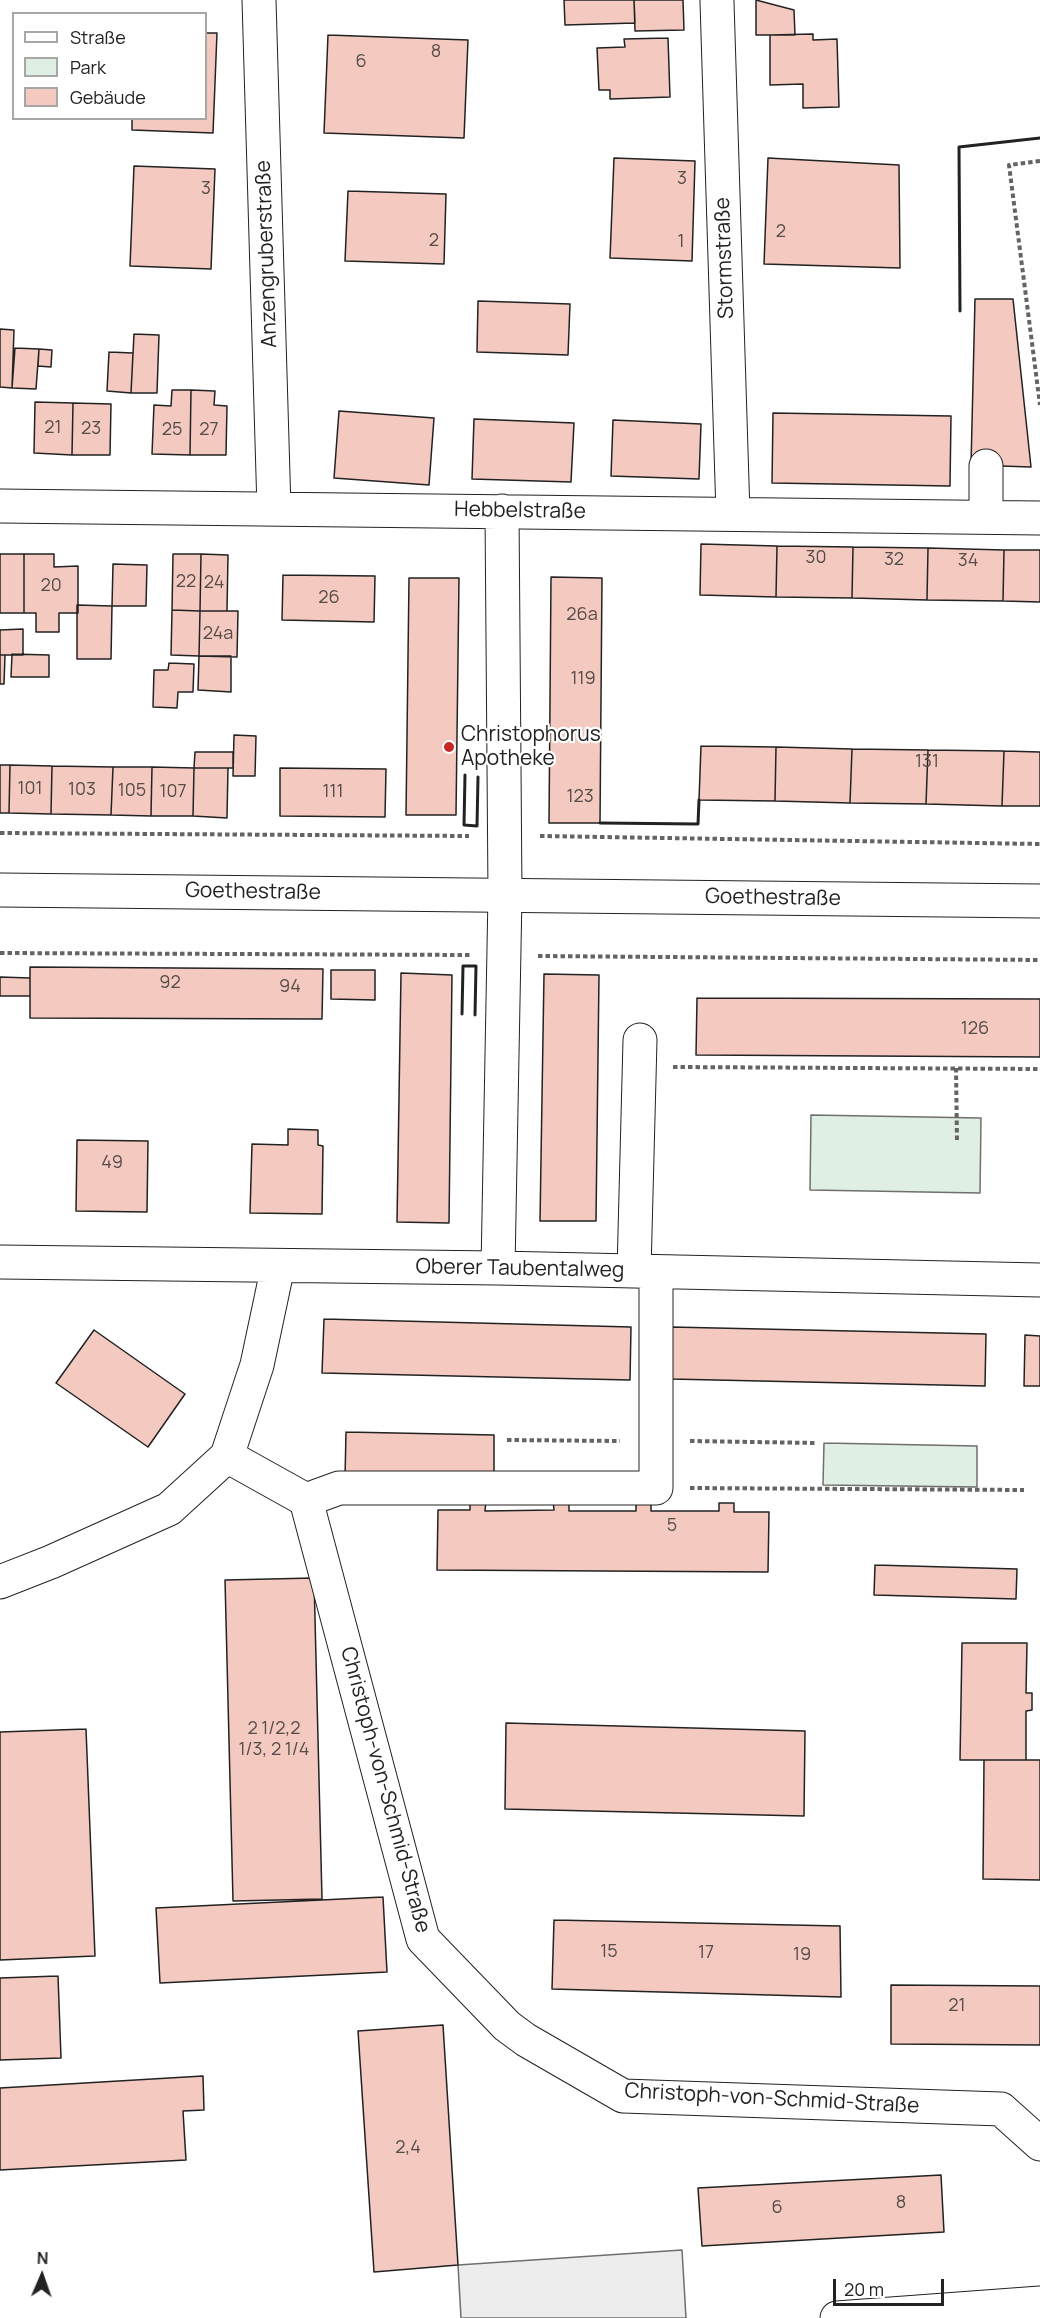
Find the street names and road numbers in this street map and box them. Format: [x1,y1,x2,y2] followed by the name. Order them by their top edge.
[251,160,283,348] street label: Anzengruberstraße
[710,197,740,319] street label: Stormstraße
[454,497,586,525] street label: Hebbelstraße
[185,878,321,906] street label: Goethestraße
[705,884,841,912] street label: Goethestraße
[415,1255,625,1283] street label: Oberer Taubentalweg
[335,1644,435,1936] street label: Christoph-von-Schmid-Straße
[624,2079,920,2119] street label: Christoph-von-Schmid-Straße

